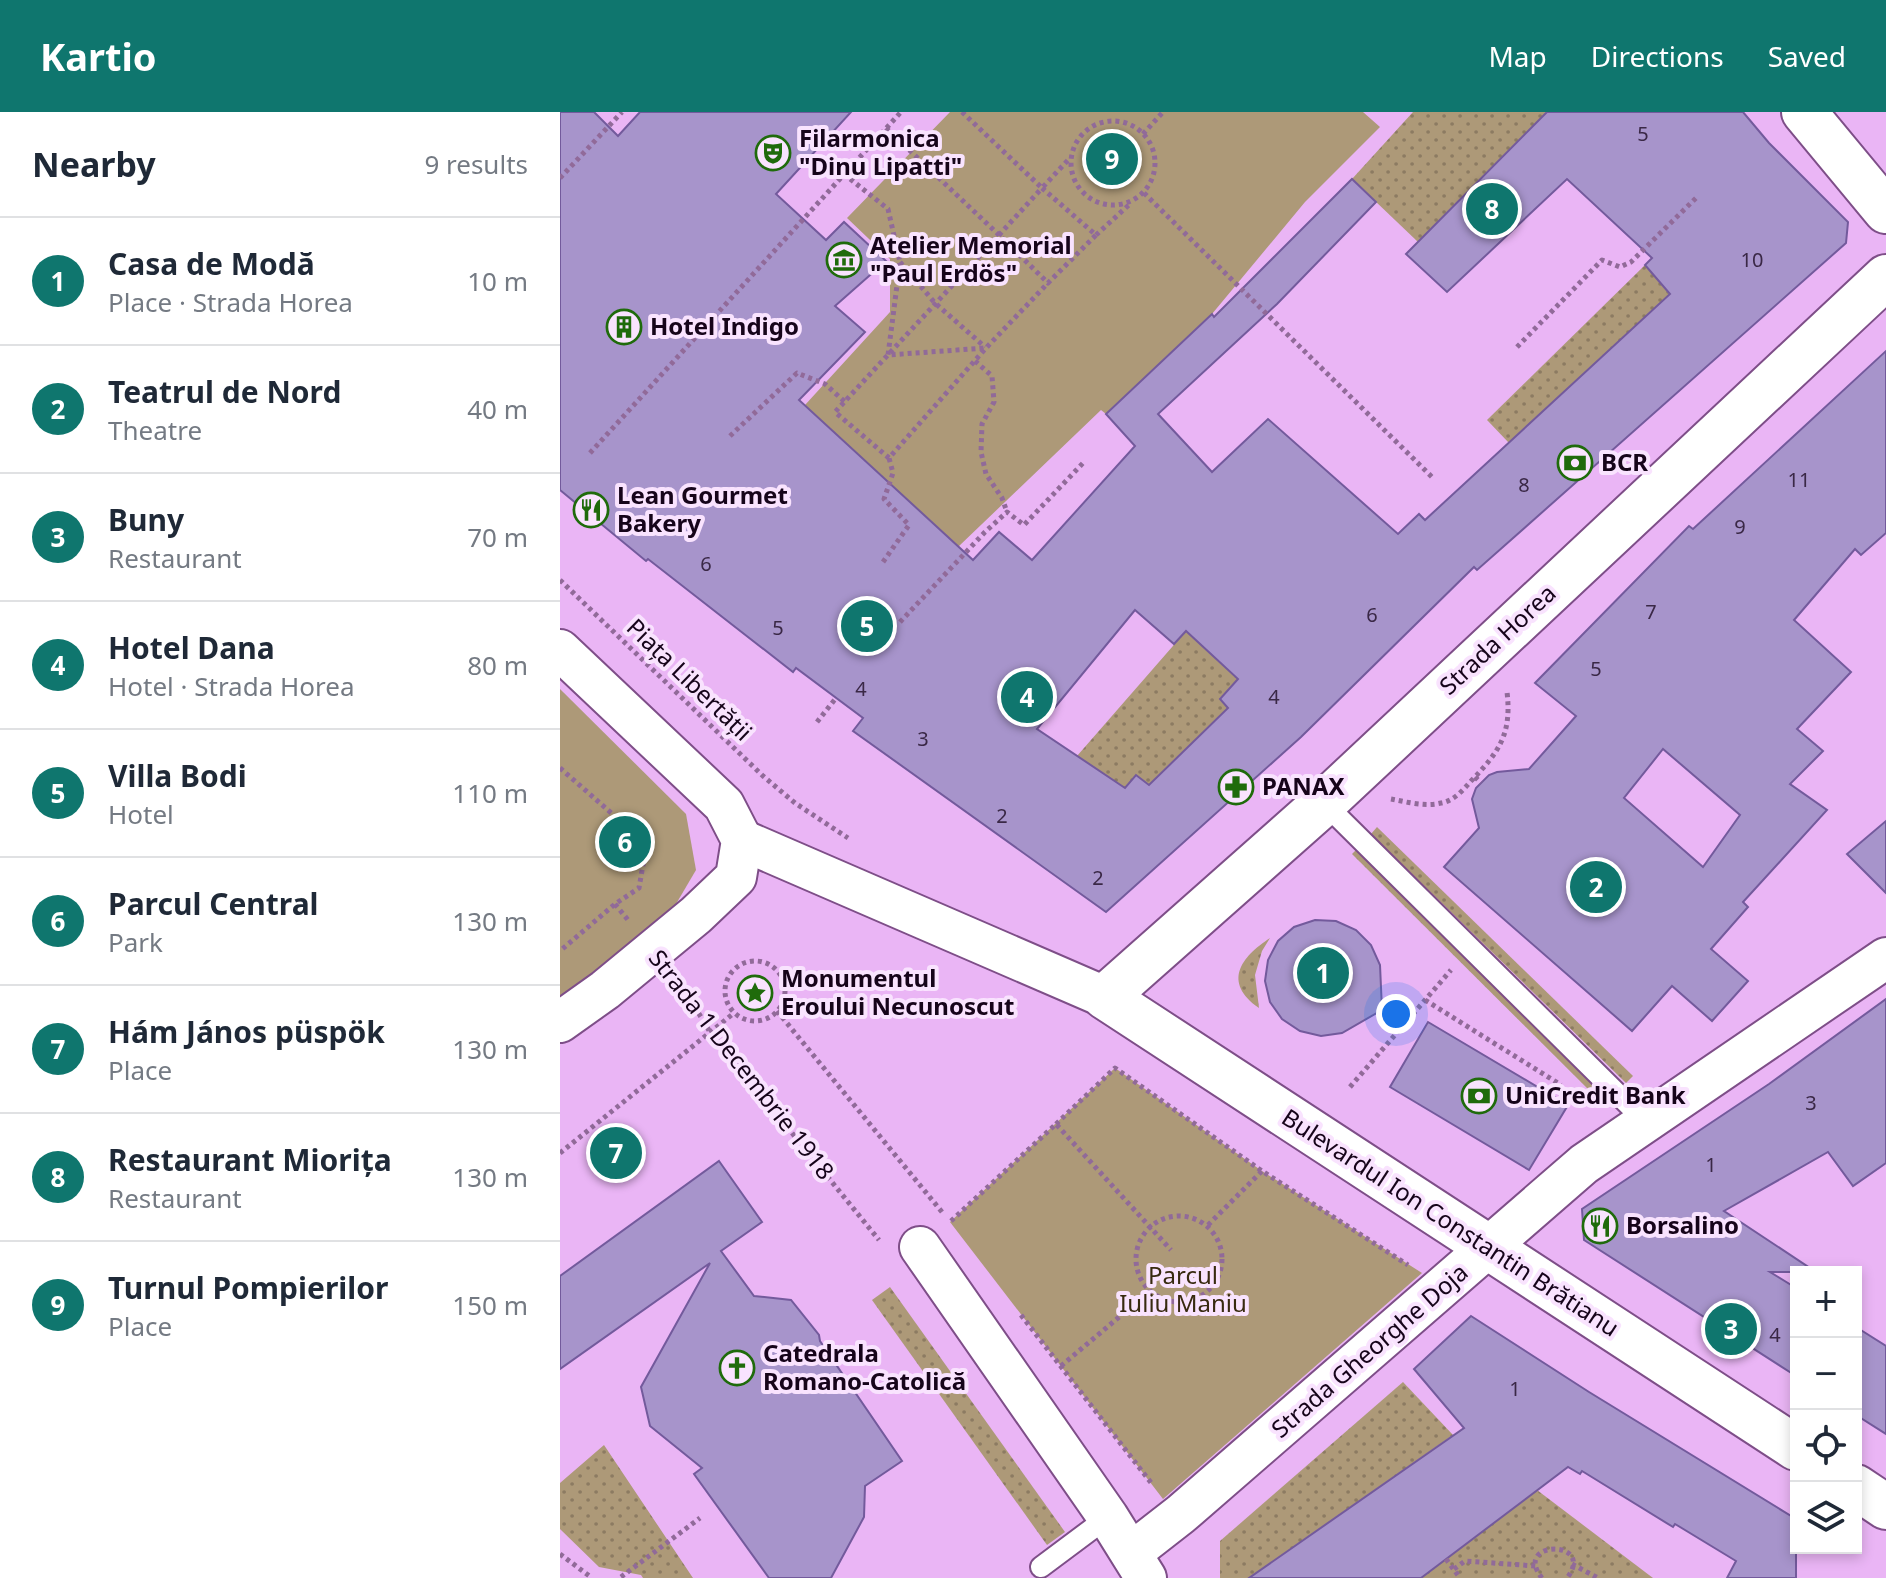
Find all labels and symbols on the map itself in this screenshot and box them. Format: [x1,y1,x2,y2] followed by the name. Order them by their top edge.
[1637,120,1649,147] house number: 5
[799,121,962,182] place label: Filarmonica "Dinu Lipatti"
[1086,129,1138,189] pin: 9
[754,134,792,172] theatre icon: Filarmonica "Dinu Lipatti"
[1466,179,1518,239] pin: 8
[870,228,1072,289] place label: Atelier Memorial "Paul Erdös"
[825,241,863,279] museum icon: Atelier Memorial "Paul Erdös"
[1741,246,1763,273] house number: 10
[605,308,643,346] building icon: Hotel Indigo
[650,309,799,342] place label: Hotel Indigo
[1556,444,1594,482] bank icon: BCR
[1601,445,1648,478] place label: BCR
[1788,466,1810,493] house number: 11
[1518,471,1530,498] house number: 8
[617,478,788,539] place label: Lean Gourmet Bakery
[572,491,610,529] restaurant icon: Lean Gourmet Bakery
[1734,513,1746,540] house number: 9
[700,550,712,577] house number: 6
[1432,576,1562,701] street label: Strada Horea
[841,596,893,656] pin: 5
[1645,598,1657,625] house number: 7
[1366,601,1378,628] house number: 6
[620,611,760,747] street label: Piața Libertății
[772,614,784,641] house number: 5
[1590,655,1602,682] house number: 5
[1001,667,1053,727] pin: 4
[855,675,867,702] house number: 4
[1268,683,1280,710] house number: 4
[917,725,929,752] house number: 3
[1217,768,1255,806] pharmacy icon: PANAX
[1262,769,1345,802] place label: PANAX
[996,802,1008,829] house number: 2
[599,812,651,872] pin: 6
[1570,857,1622,917] pin: 2
[1092,864,1104,891] house number: 2
[642,942,842,1186] street label: Strada 1 Decembrie 1918
[1297,943,1349,1003] pin: 1
[781,961,1014,1022] place label: Monumentul Eroului Necunoscut
[736,974,774,1012] place icon: Monumentul Eroului Necunoscut
[1376,994,1416,1034] your location
[1460,1077,1498,1115] bank icon: UniCredit Bank
[1505,1078,1686,1111] place label: UniCredit Bank
[1805,1089,1817,1116] house number: 3
[1276,1100,1626,1343] street label: Bulevardul Ion Constantin Brătianu
[590,1123,642,1183] pin: 7
[1705,1151,1717,1178] house number: 1
[1581,1207,1619,1245] restaurant icon: Borsalino
[1626,1208,1739,1241] place label: Borsalino
[1264,1255,1474,1444] street label: Strada Gheorghe Doja
[1119,1258,1247,1319] park label: Parcul Iuliu Maniu
[1705,1299,1757,1359] pin: 3
[1769,1321,1781,1348] house number: 4
[763,1336,966,1397] place label: Catedrala Romano-Catolică
[718,1349,756,1387] church icon: Catedrala Romano-Catolică
[1509,1375,1521,1402] house number: 1

